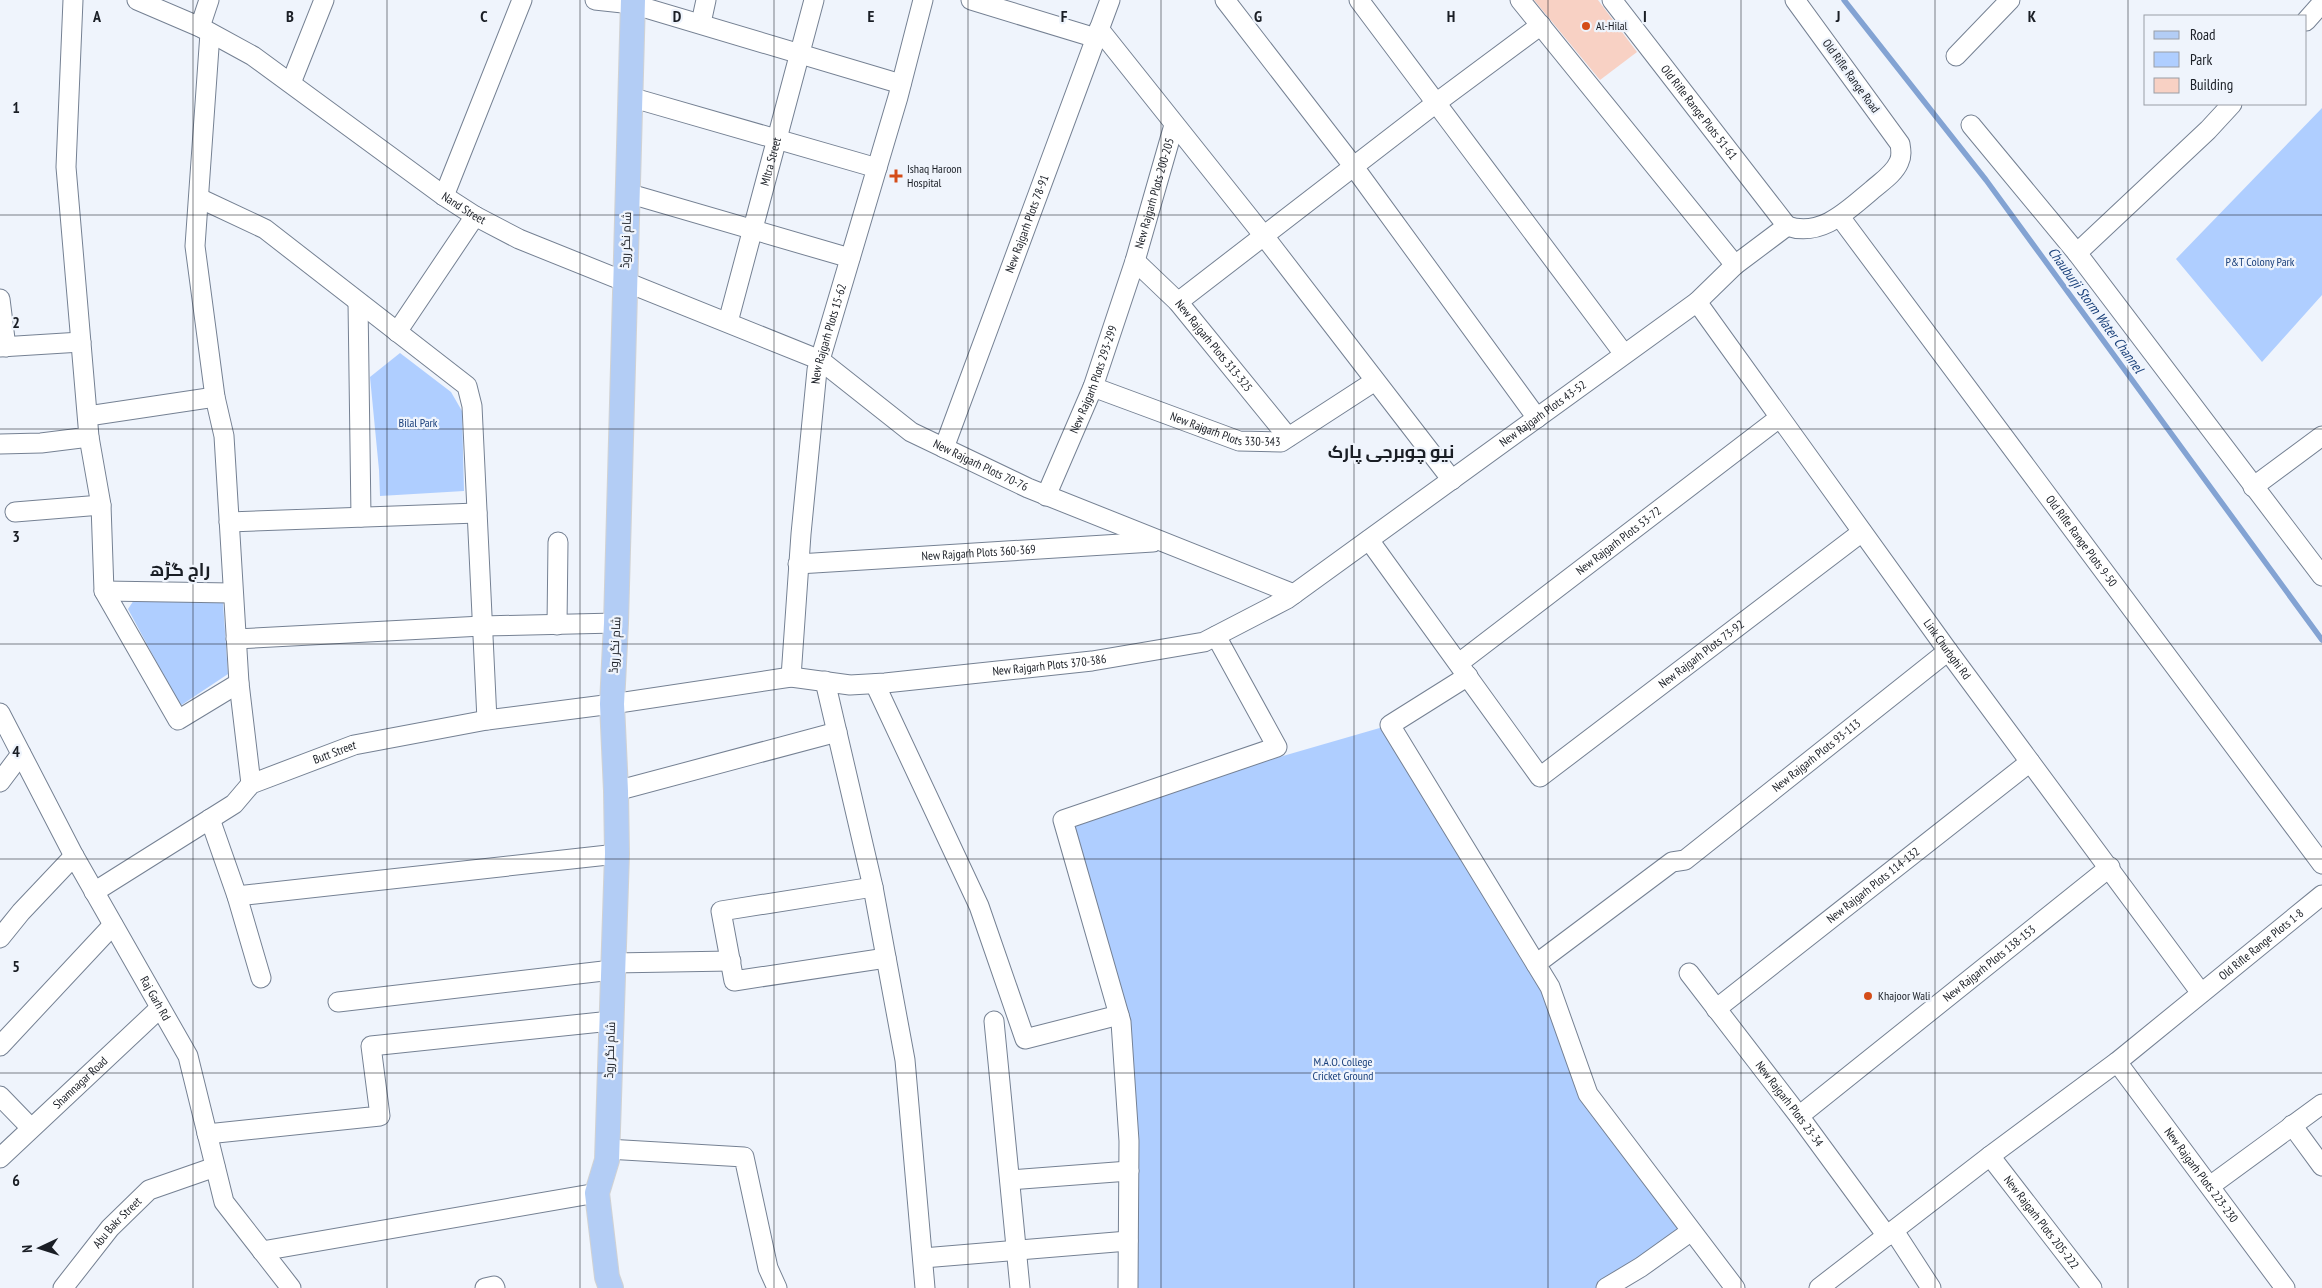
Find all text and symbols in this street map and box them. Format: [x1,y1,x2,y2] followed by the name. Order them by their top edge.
[92,6,102,26] text: A
[286,6,294,26] text: B
[480,6,488,26] text: C
[673,6,682,26] text: D
[868,6,875,26] text: E
[1061,6,1068,26] text: F
[1254,6,1262,26] text: G
[1447,6,1455,26] text: H
[1643,6,1647,26] text: I
[1835,6,1840,26] text: J
[2028,6,2037,26] text: K
[2144,15,2307,105] legend
[1596,18,1628,33] place label: Al-Hilal
[1580,20,1592,32] marker: Al-Hilal
[2190,25,2216,44] text: Road
[1820,36,1883,116] street label: Old Rifle Range Road
[2190,50,2212,69] text: Park
[1658,62,1741,162] street label: Old Rifle Range Plots 51-61
[2190,75,2233,94] text: Building
[12,97,20,117] text: 1
[757,135,784,187] street label: MItra Street
[1131,136,1177,250] street label: New Rajgarh Plots 200-205
[907,161,962,190] place label: Ishaq Haroon Hospital
[889,169,903,183] marker: Ishaq Haroon Hospital
[1002,173,1052,275] street label: New Rajgarh Plots 78-91
[439,189,489,228] street label: Nand Street
[617,211,635,269] street label: شام نگر روڈ
[2044,244,2149,378] water label: Chauburji Storm Water Channel
[2226,254,2295,269] park label: P&T Colony Park
[808,282,849,384] street label: New Rajgarh Plots 15-62
[1172,297,1256,395] street label: New Rajgarh Plots 313-325
[12,312,20,332] text: 2
[1066,323,1120,436] street label: New Rajgarh Plots 293-299
[1496,377,1589,450] street label: New Rajgarh Plots 43-52
[1168,408,1281,449] street label: New Rajgarh Plots 330-343
[398,415,438,430] park label: Bilal Park
[931,436,1031,494] street label: New Rajgarh Plots 70-76
[1328,440,1454,464] district label: نیو چوبرجی پارک
[2043,492,2121,589] street label: Old Rifle Range Plots 9-50
[1573,503,1664,578] street label: New Rajgarh Plots 53-72
[12,526,20,546] text: 3
[921,541,1036,563] street label: New Rajgarh Plots 360-369
[150,558,210,582] district label: راج گڑھ
[606,616,624,674] street label: شام نگر روڈ
[1921,616,1974,682] street label: Link Churbghi Rd
[1655,617,1747,691] street label: New Rajgarh Plots 73-92
[992,651,1107,679] street label: New Rajgarh Plots 370-386
[1769,715,1863,795] street label: New Rajgarh Plots 93-113
[311,737,358,767] street label: Butt Street
[12,741,20,761] text: 4
[1823,844,1922,926] street label: New Rajgarh Plots 114-132
[2215,905,2306,983] street label: Old Rifle Range Plots 1-8
[1940,922,2038,1005] street label: New Rajgarh Plots 138-153
[12,956,20,976] text: 5
[137,973,174,1023] street label: Raj Garh Rd
[1878,988,1930,1003] place label: Khajoor Wali
[1862,990,1874,1002] marker: Khajoor Wali
[601,1021,619,1079] street label: شام نگر روڈ
[49,1053,110,1112] street label: Shamnagar Road
[1313,1054,1373,1083] park label: M.A.O. College Cricket Ground
[1753,1058,1827,1150] street label: New Rajgarh Plots 23-34
[2161,1125,2242,1225] street label: New Rajgarh Plots 223-230
[12,1170,20,1190] text: 6
[2001,1172,2083,1272] street label: New Rajgarh Plots 205-222
[89,1193,145,1251] street label: Abu Bakr Street
[15,1223,65,1273] north arrow
[18,1245,36,1253] text: N

